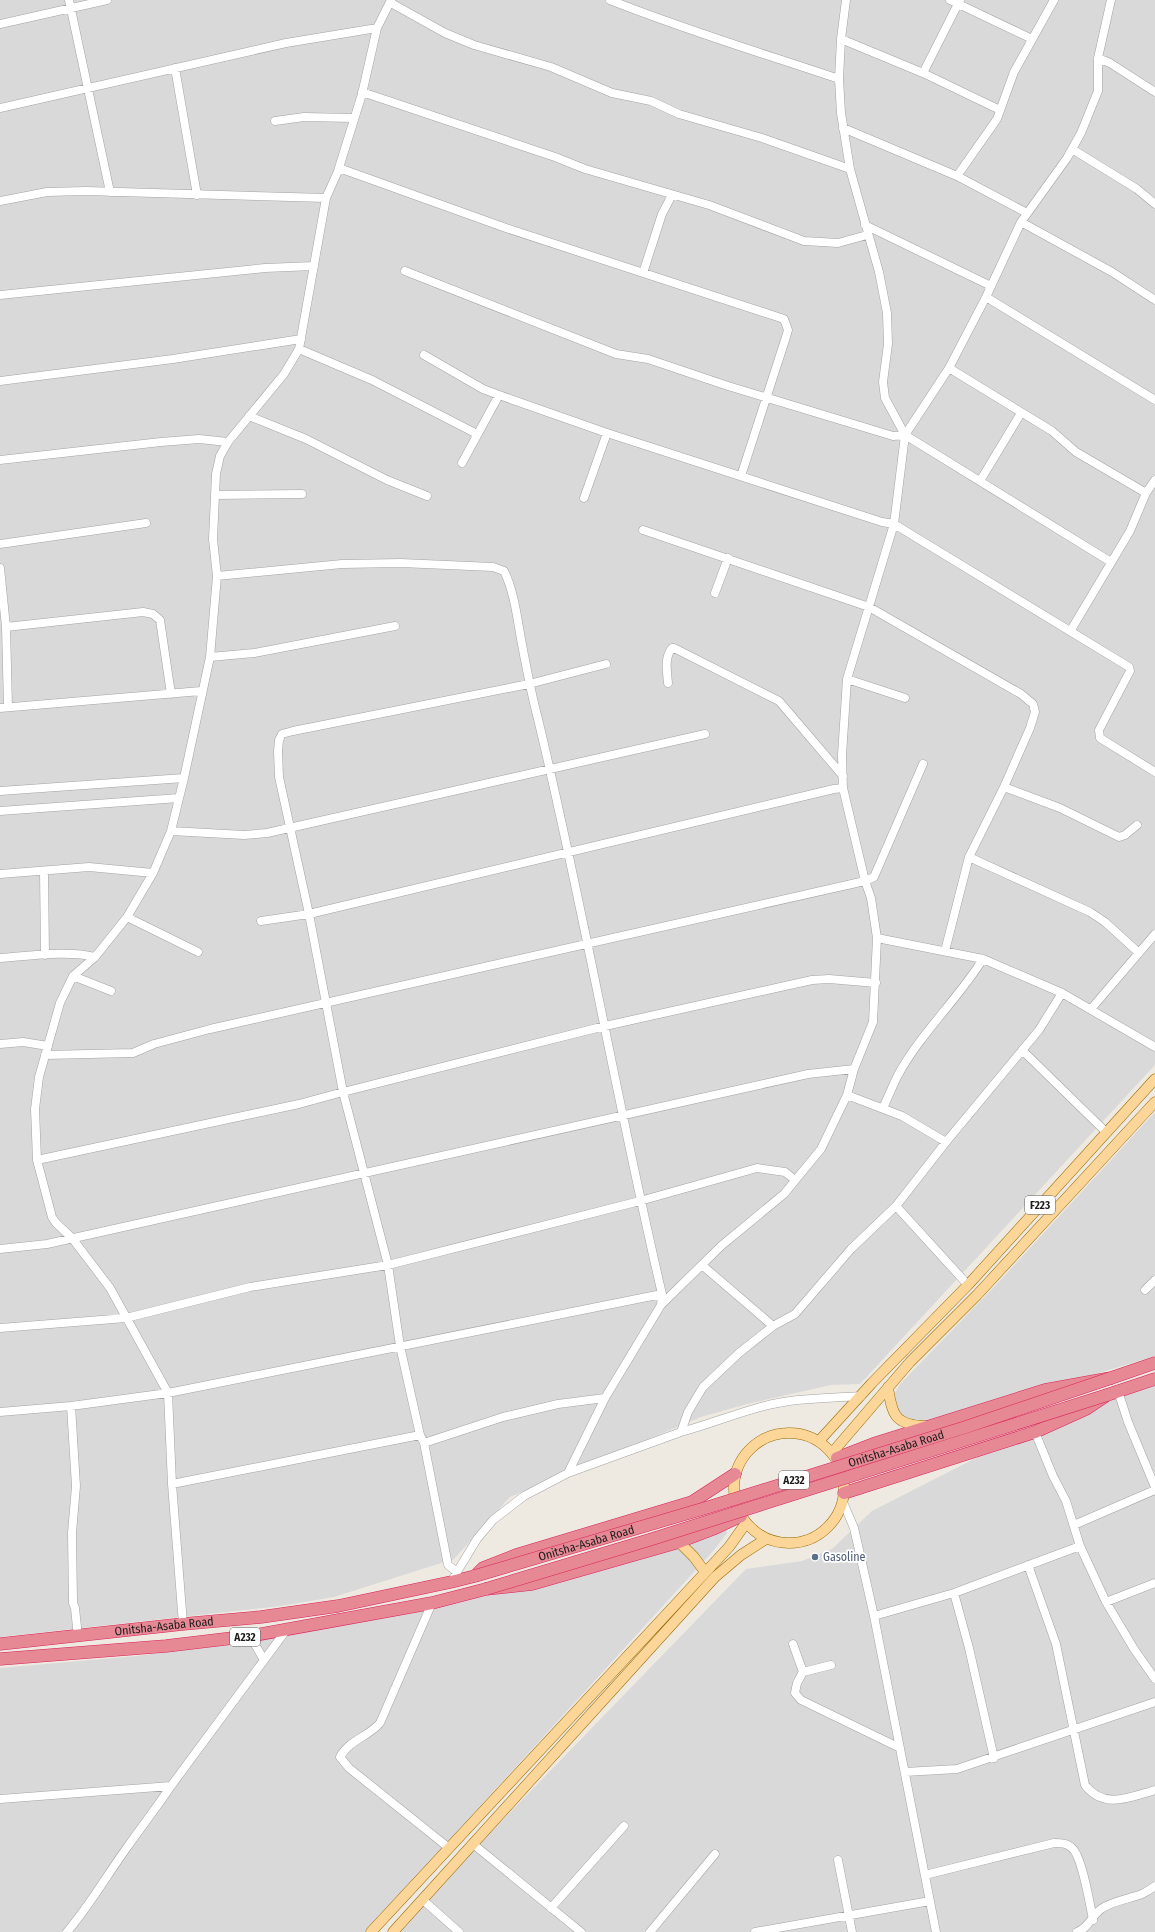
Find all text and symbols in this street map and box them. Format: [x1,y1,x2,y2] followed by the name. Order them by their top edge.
[1025,1196,1055,1214] road number: F223
[847,1427,946,1470] street label: Onitsha-Asaba Road
[779,1471,809,1489] road number: A232
[537,1522,636,1564] street label: Onitsha-Asaba Road
[823,1550,866,1564] place label: Gasoline
[810,1552,820,1562] marker: Gasoline
[114,1614,214,1638] street label: Onitsha-Asaba Road
[230,1628,260,1646] road number: A232

